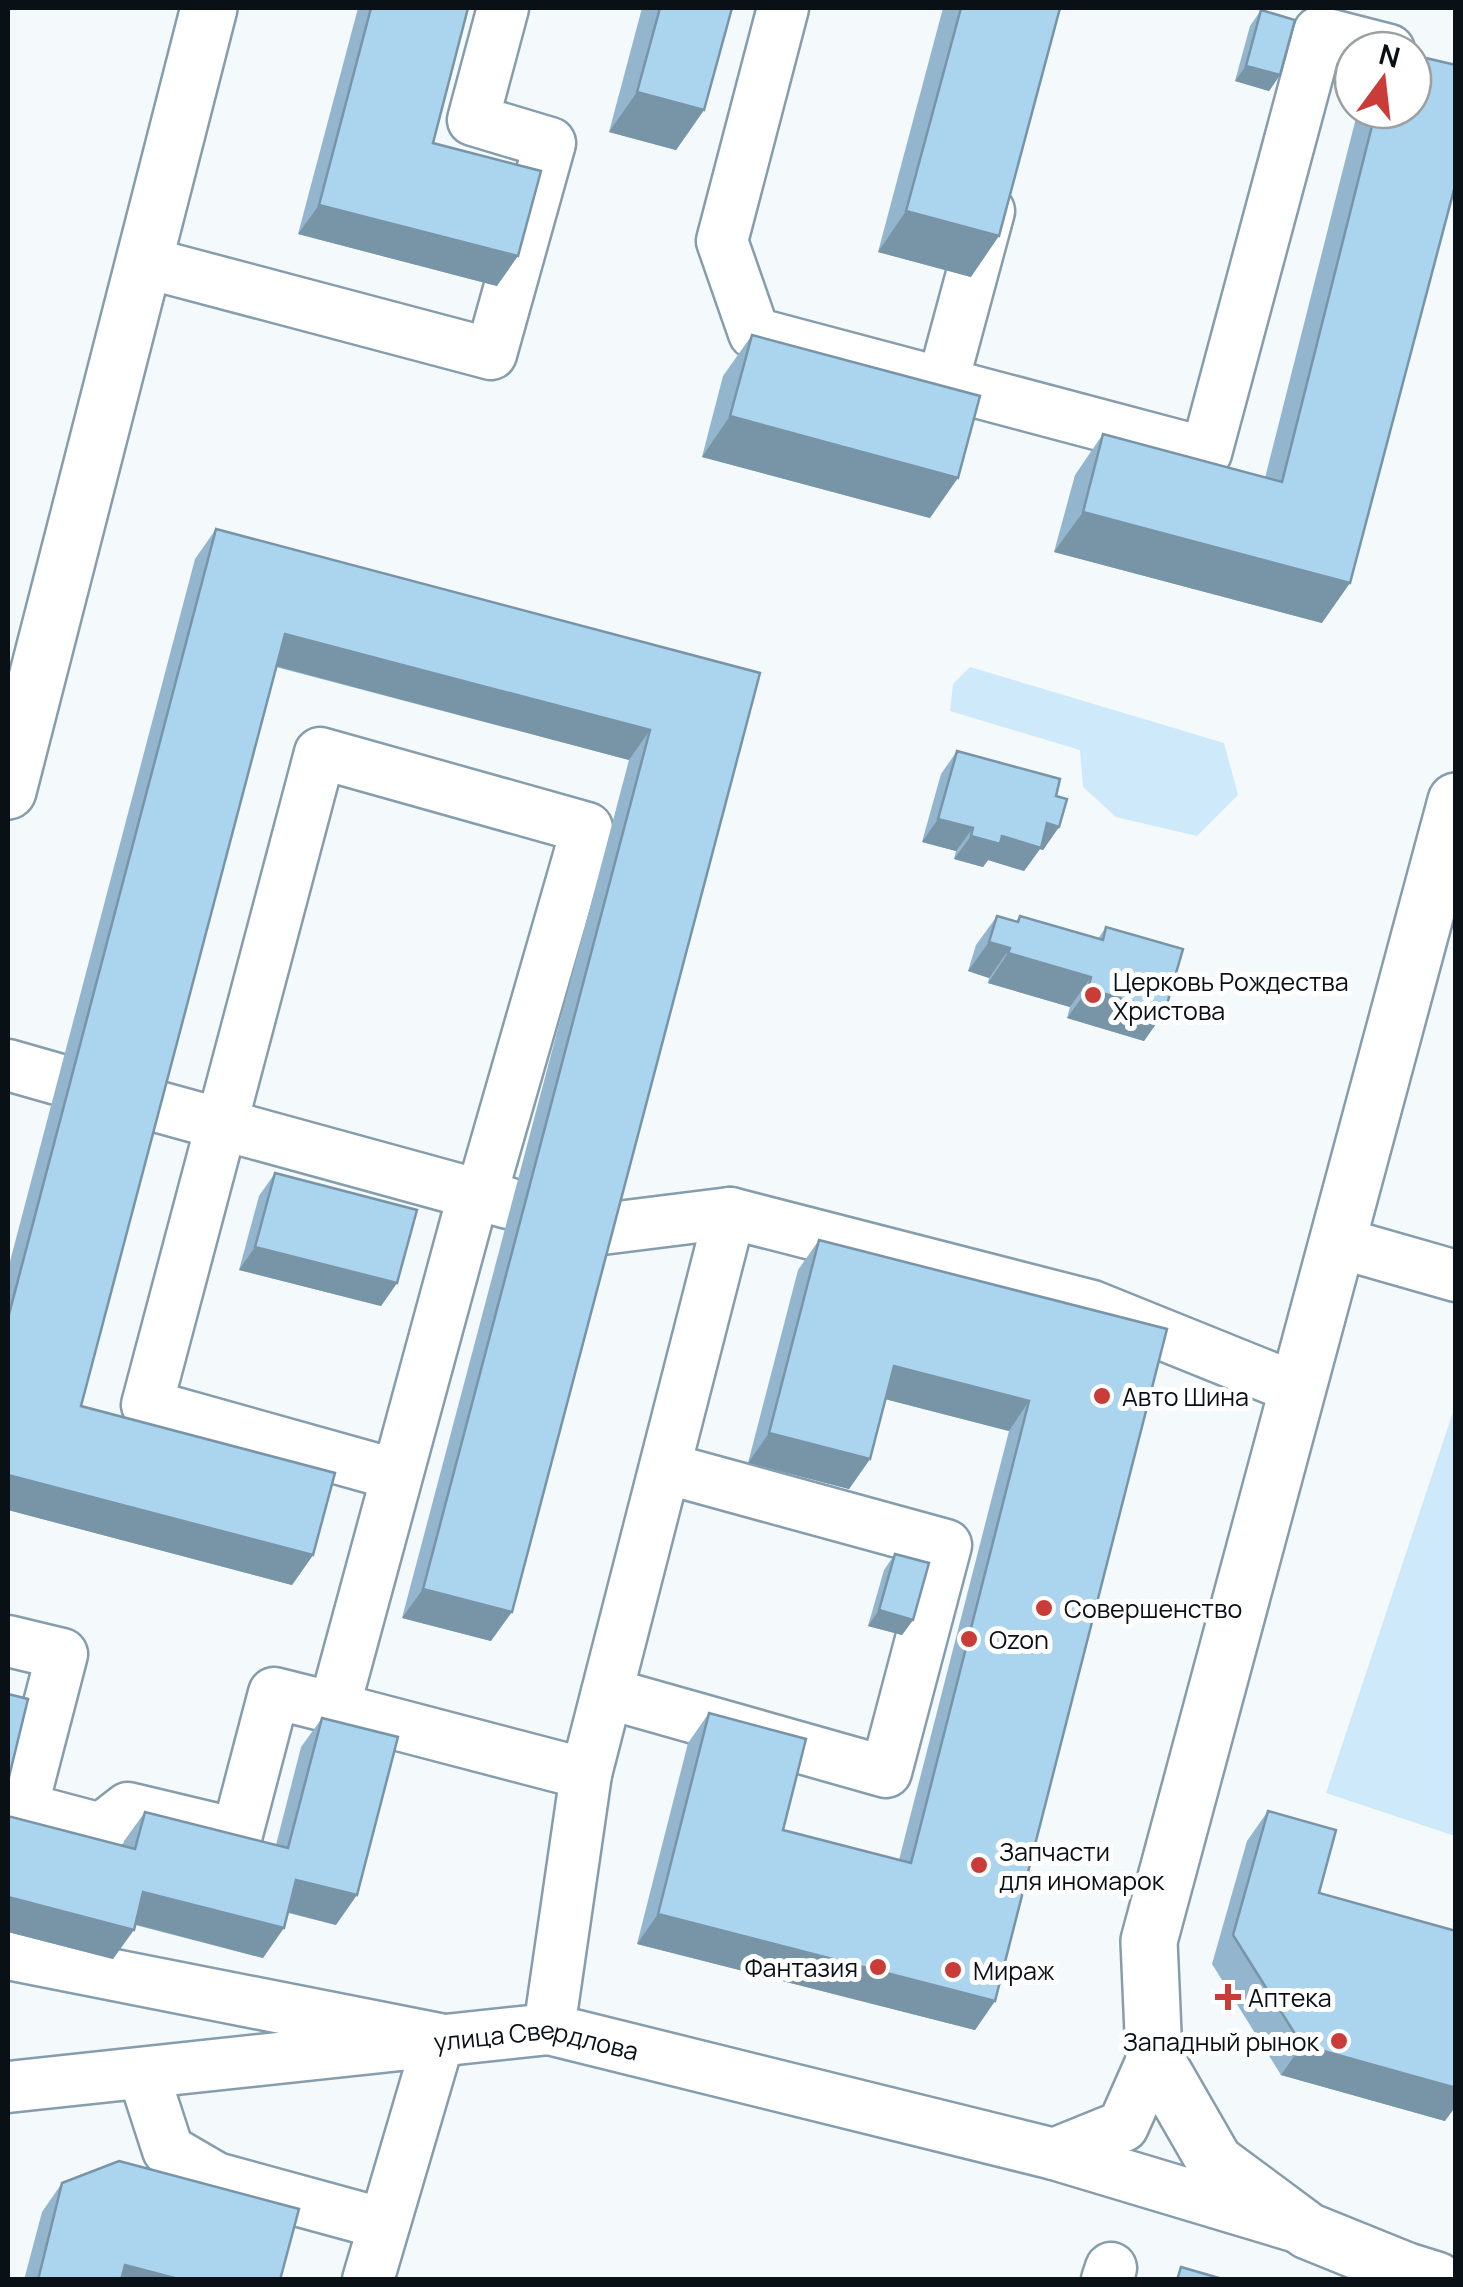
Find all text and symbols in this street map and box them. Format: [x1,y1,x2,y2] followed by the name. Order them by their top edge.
[1333,30,1433,130] north arrow
[1375,34,1404,76] text: N
[1113,964,1349,1028] place label: Церковь Рождества Христова
[1082,984,1104,1006] marker: Церковь Рождества Христова
[1122,1379,1249,1414] place label: Авто Шина
[1091,1385,1113,1407] marker: Авто Шина
[1064,1591,1242,1626] place label: Совершенство
[1033,1597,1055,1619] marker: Совершенство
[989,1622,1049,1657] place label: Ozon
[958,1628,980,1650] marker: Ozon
[999,1834,1165,1898] place label: Запчасти для иномарок
[968,1854,990,1876] marker: Запчасти для иномарок
[745,1950,858,1985] place label: Фантазия
[973,1953,1055,1988] place label: Мираж
[867,1956,889,1978] marker: Фантазия
[942,1959,964,1981] marker: Мираж
[1248,1980,1332,2015] place label: Аптека
[1217,1986,1239,2008] marker: Аптека
[432,2011,642,2068] street label: улица Свердлова
[1123,2024,1320,2059] place label: Западный рынок
[1328,2030,1350,2052] marker: Западный рынок

